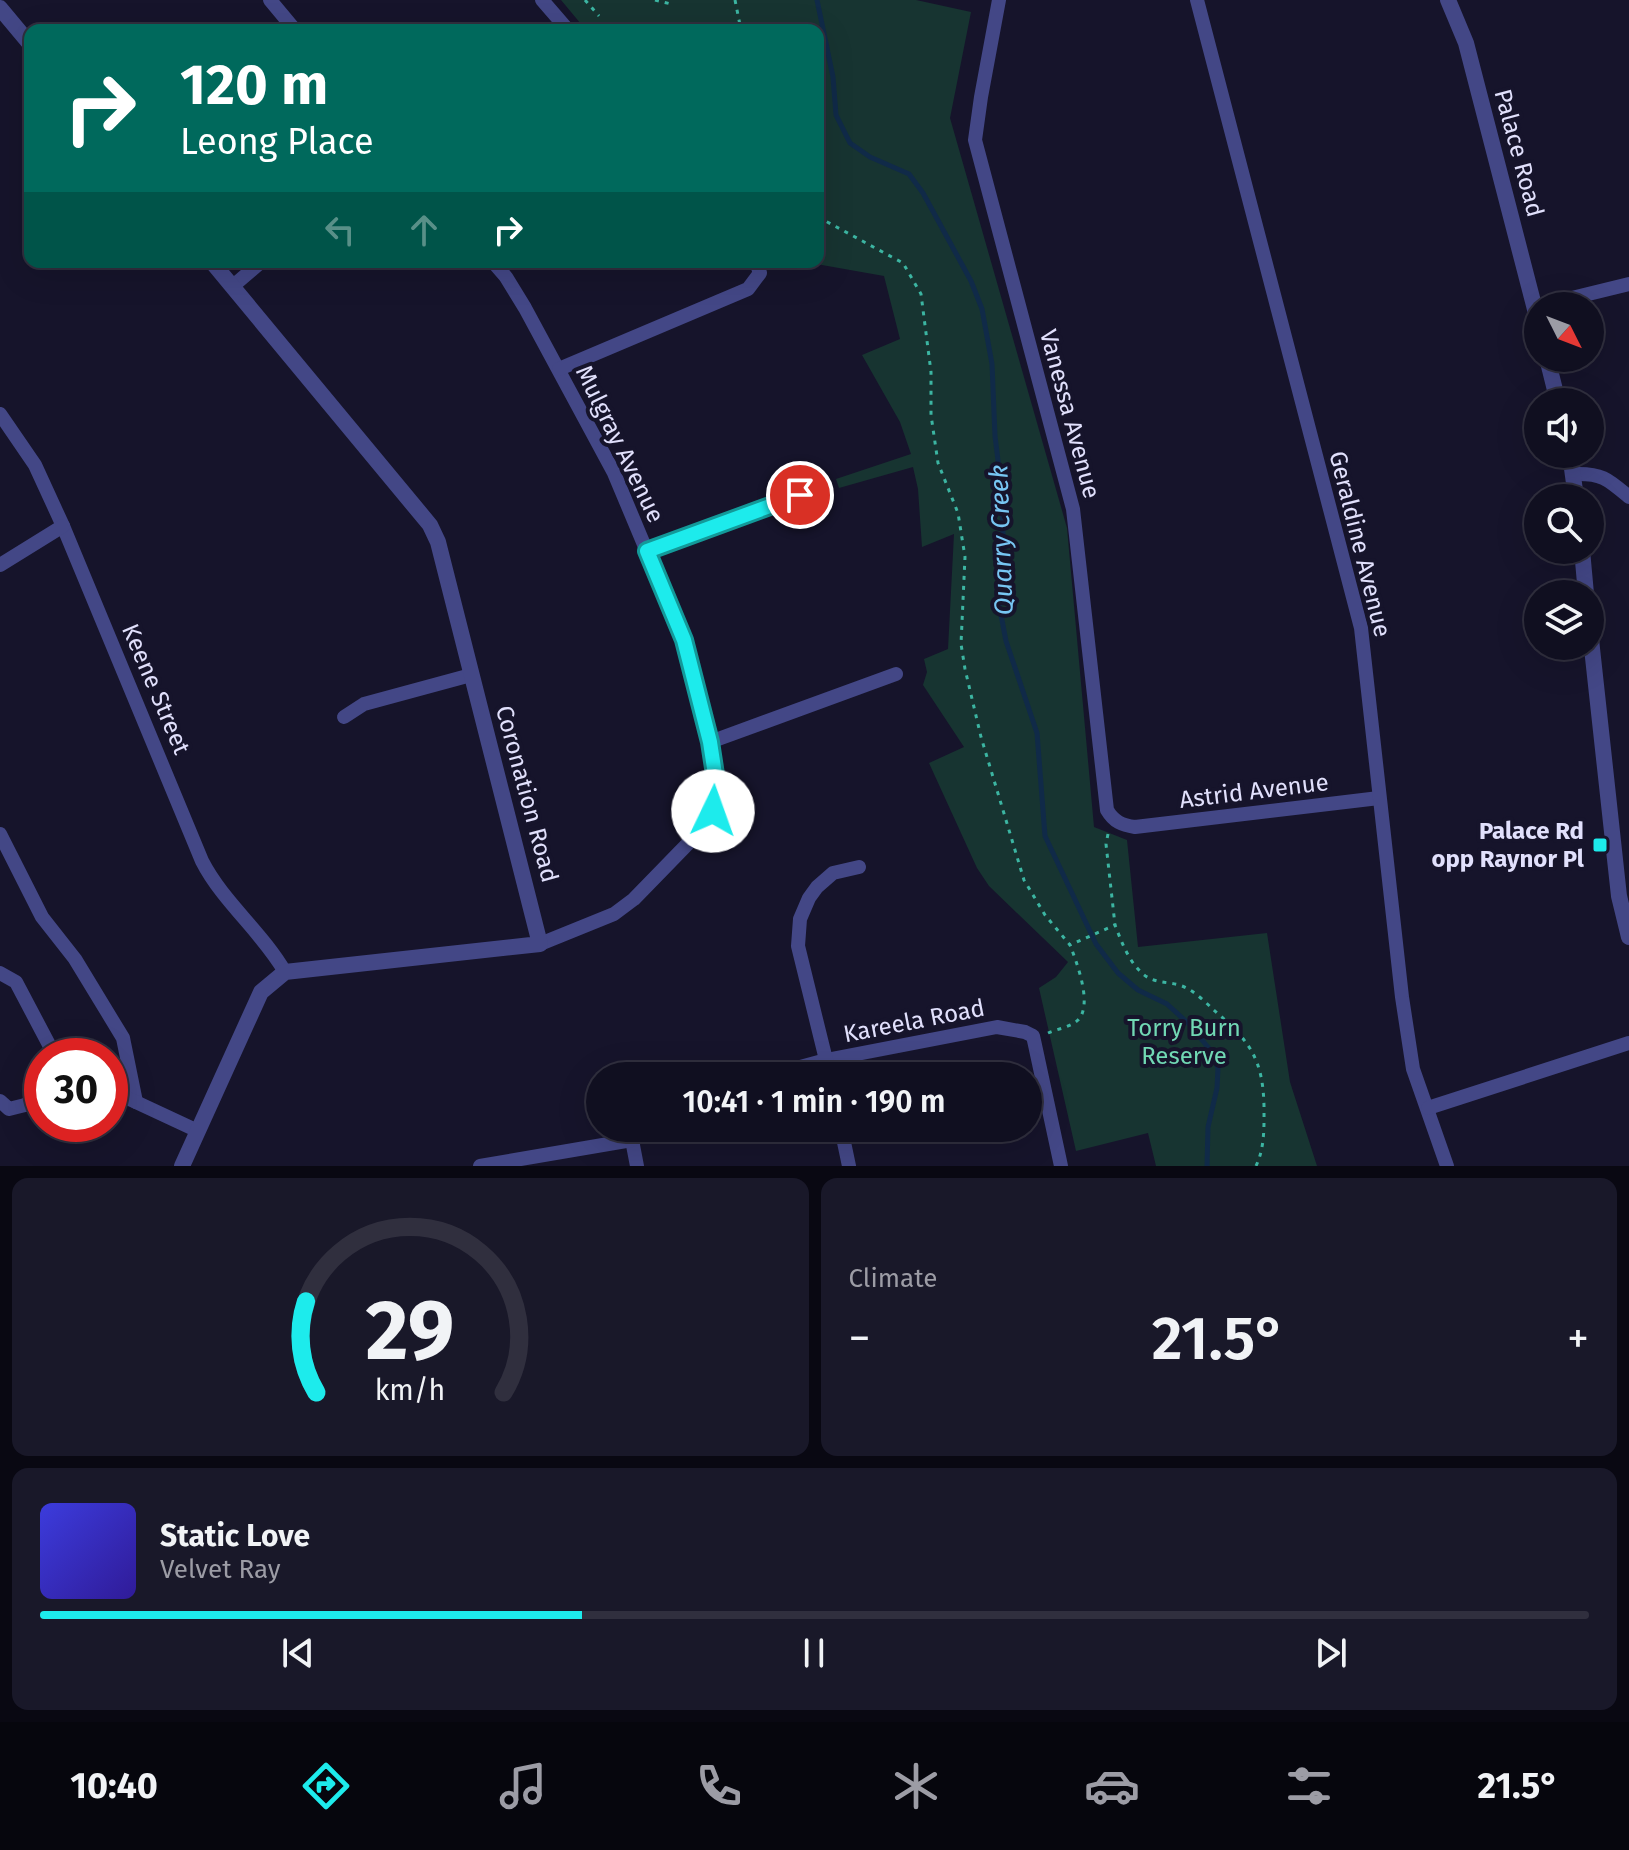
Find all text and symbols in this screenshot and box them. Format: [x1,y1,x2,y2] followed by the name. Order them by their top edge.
[180,52,328,119] text: 120 m
[48,56,152,160] icon: right
[1489,86,1549,220] street label: Palace Road
[180,120,374,164] text: Leong Place
[318,208,362,252] icon: left
[402,208,446,252] icon: ahead
[486,208,530,252] icon: right
[1524,292,1604,372] north arrow
[1524,292,1604,660] map controls
[1034,327,1106,501] street label: Vanessa Avenue
[570,361,670,527] street label: Mulgray Avenue
[1524,388,1604,468] button: sound
[1323,448,1397,640] street label: Geraldine Avenue
[766,461,834,529] pin
[983,464,1020,616] water label: Quarry Creek
[778,473,822,517] icon: arrive
[1524,484,1604,564] button: search
[1524,580,1604,660] button: layers
[116,620,196,759] street label: Keene Street
[490,703,564,885] street label: Coronation Road
[1178,768,1330,814] street label: Astrid Avenue
[671,769,755,853] position arrow
[1431,817,1585,873] place label: Palace Rd opp Raynor Pl
[1591,836,1609,854] marker: Palace Rd opp Raynor Pl
[841,994,987,1048] street label: Kareela Road
[1127,1014,1241,1070] park label: Torry Burn Reserve
[24,1038,128,1142] speed limit sign: 30
[683,1084,945,1120] text: 10:41 · 1 min · 190 m
[849,1263,937,1294] text: Climate
[366,1281,455,1381] text: 29
[1152,1303,1286,1375] text: 21.5°
[849,1312,871,1365] text: −
[1567,1312,1589,1365] text: +
[375,1373,446,1408] text: km/h
[160,1518,310,1554] text: Static Love
[160,1554,280,1585] text: Velvet Ray
[276,1631,320,1675] icon: previous
[792,1631,836,1675] icon: pause
[1309,1631,1353,1675] icon: next
[298,1758,354,1814] icon: directions
[495,1758,551,1814] icon: music
[691,1758,747,1814] icon: phone
[888,1758,944,1814] icon: climate
[1084,1758,1140,1814] icon: car
[1281,1758,1337,1814] icon: filters
[70,1764,158,1808] text: 10:40
[1477,1764,1559,1808] text: 21.5°

